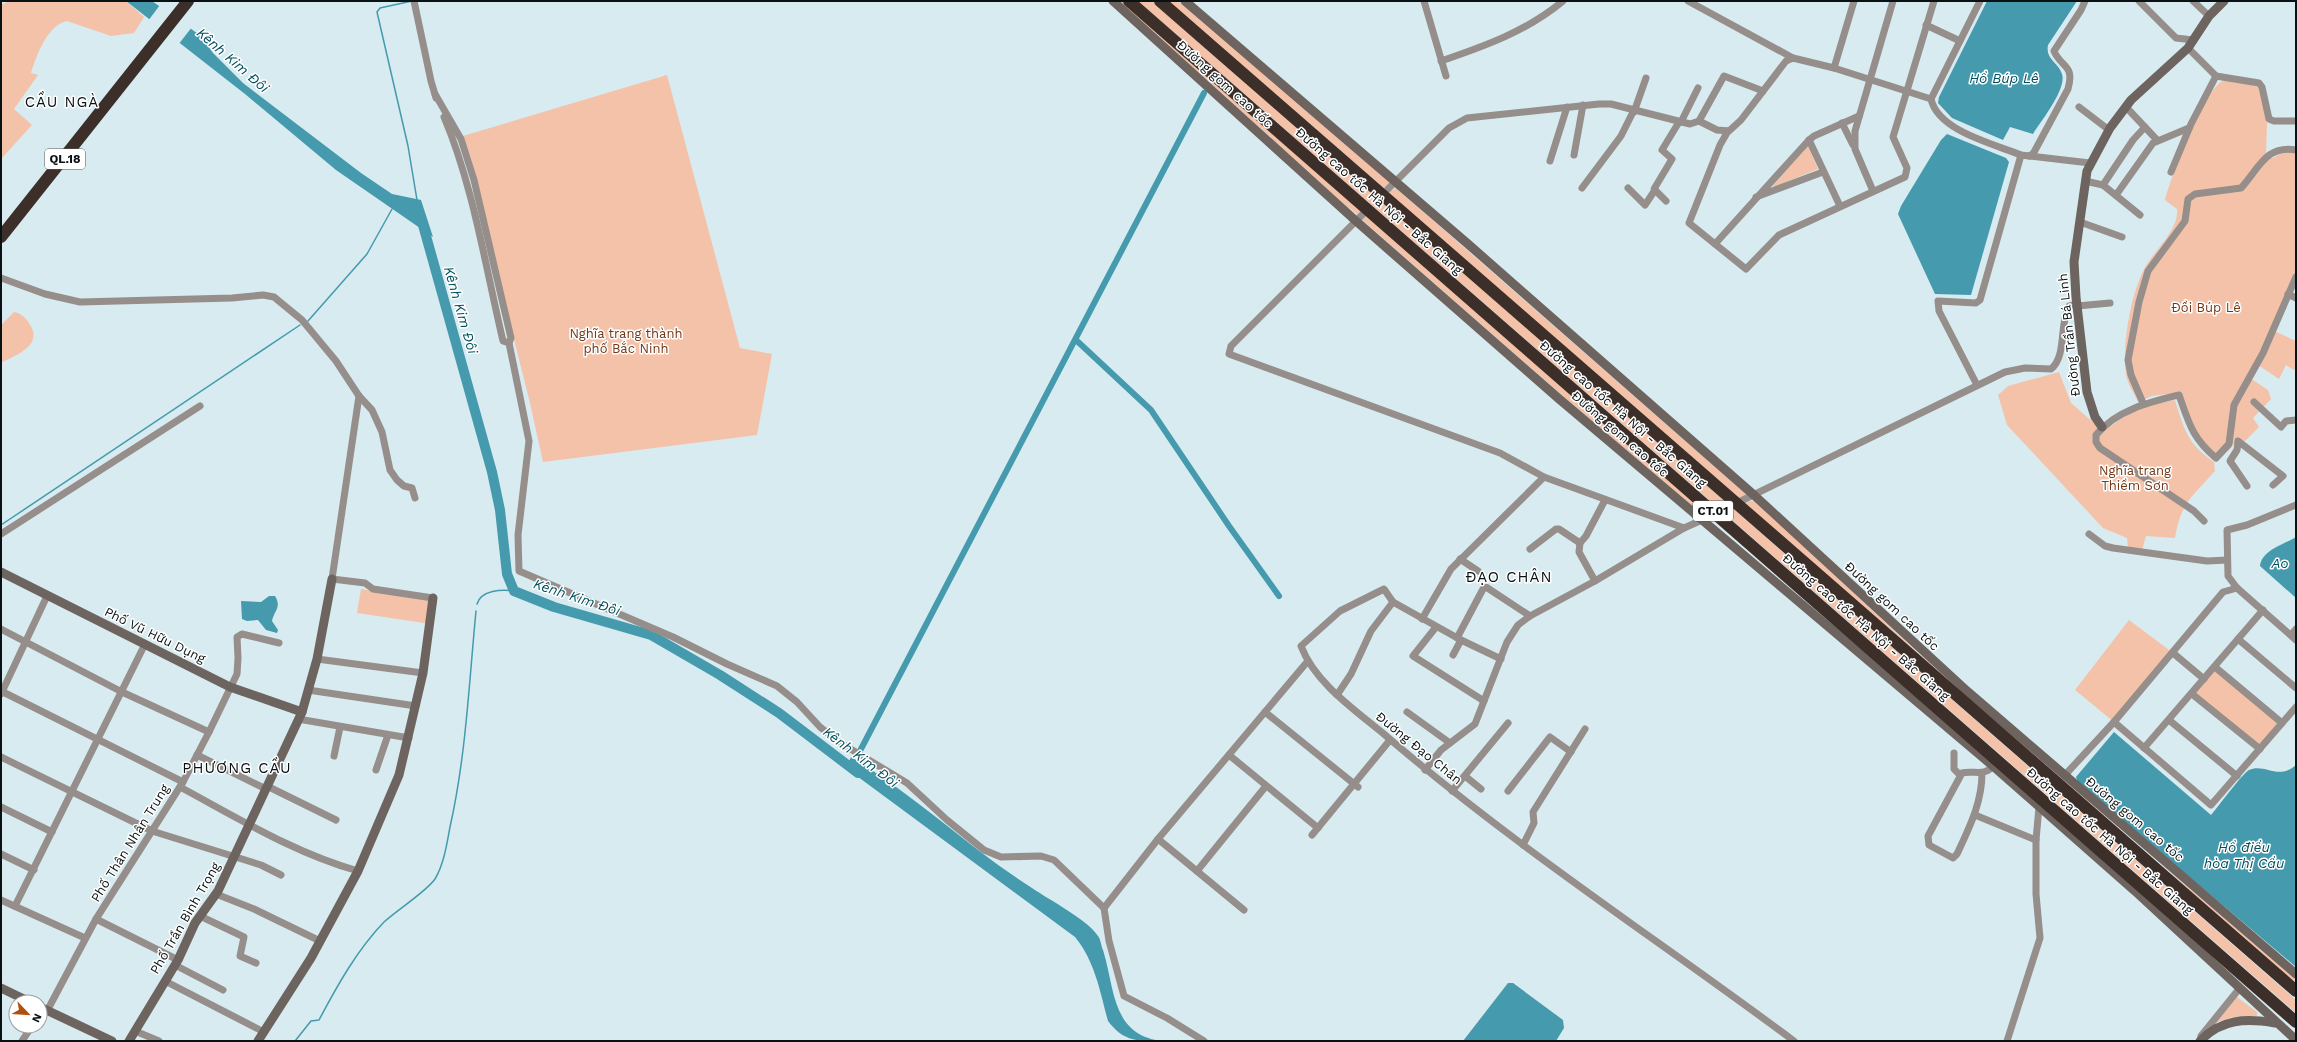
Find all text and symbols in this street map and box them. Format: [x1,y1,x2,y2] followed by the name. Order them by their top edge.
[194,24,273,96] water label: Kênh Kim Đôi
[1174,37,1276,131] street label: Đường gom cao tốc
[1969,70,2039,86] water label: Hồ Búp Lê
[25,91,99,111] district label: CẦU NGÀ
[1292,124,1466,278] street label: Đường cao tốc Hà Nội - Bắc Giang
[45,149,85,169] road number: QL.18
[441,264,481,356] water label: Kênh Kim Đôi
[2055,273,2083,397] street label: Đường Trần Bá Linh
[2171,300,2241,315] park label: Đồi Búp Lê
[569,326,683,356] park label: Nghĩa trang thành phố Bắc Ninh
[1536,337,1710,491] street label: Đường cao tốc Hà Nội - Bắc Giang
[1568,388,1672,480] street label: Đường gom cao tốc
[2099,463,2171,493] park label: Nghĩa trang Thiềm Sơn
[1693,501,1733,521] road number: CT.01
[1779,550,1953,704] street label: Đường cao tốc Hà Nội - Bắc Giang
[2270,555,2289,571] water label: Ao
[1842,558,1942,654] street label: Đường gom cao tốc
[1466,568,1552,586] district label: ĐẠO CHÂN
[532,575,623,619] water label: Kênh Kim Đôi
[102,604,208,666] street label: Phố Vũ Hữu Dụng
[1373,709,1465,787] street label: Đường Đạo Chân
[820,723,902,791] water label: Kênh Kim Đôi
[182,757,292,777] district label: PHƯƠNG CẦU
[2023,764,2197,918] street label: Đường cao tốc Hà Nội - Bắc Giang
[2083,774,2187,864] street label: Đường gom cao tốc
[88,781,172,904] street label: Phố Thân Nhân Trung
[2204,839,2284,871] water label: Hồ điều hòa Thị Cầu
[147,859,223,977] street label: Phố Trần Bình Trọng
[8,994,48,1034] north arrow
[29,1012,44,1024] text: N

